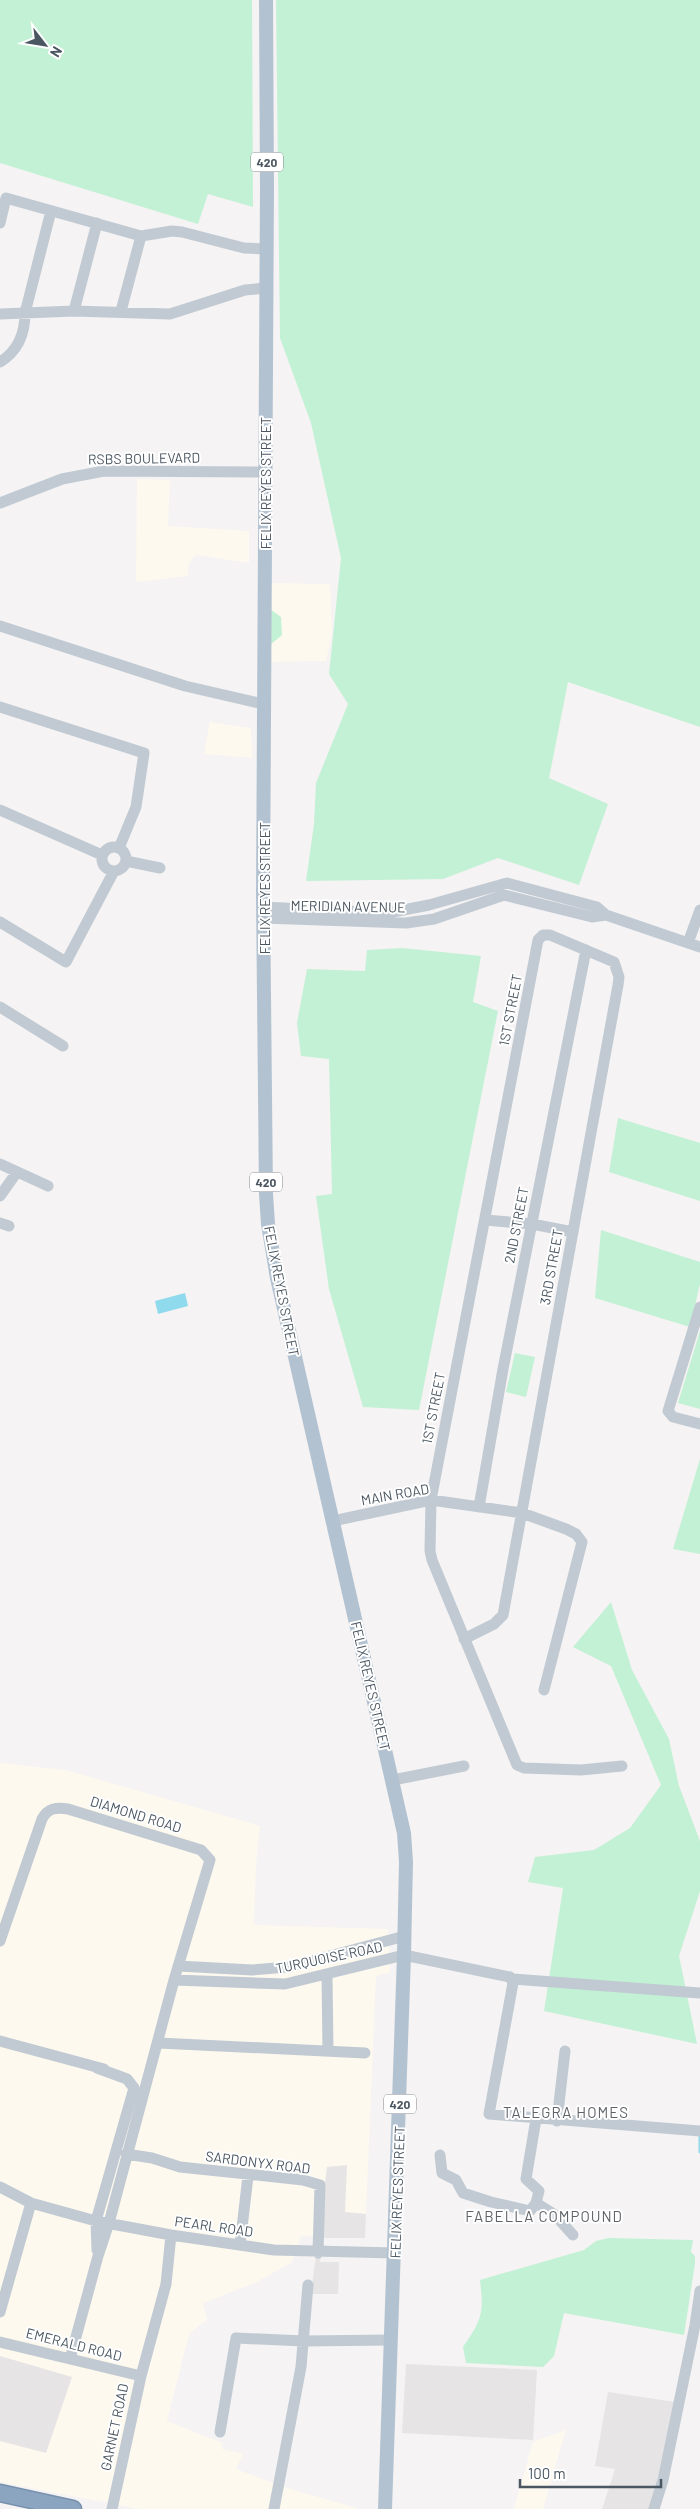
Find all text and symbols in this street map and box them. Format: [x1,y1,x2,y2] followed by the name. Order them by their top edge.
[20,20,70,70] north arrow
[47,44,66,60] text: N
[251,152,283,172] road number: 420
[257,417,274,549] street label: FELIX REYES STREET
[88,449,200,467] street label: RSBS BOULEVARD
[256,822,273,954] street label: FELIX REYES STREET
[290,896,406,916] street label: MERIDIAN AVENUE
[495,973,525,1047] street label: 1ST STREET
[250,1172,282,1192] road number: 420
[500,1185,532,1265] street label: 2ND STREET
[261,1224,303,1358] street label: FELIX REYES STREET
[536,1228,566,1306] street label: 3RD STREET
[418,1371,448,1445] street label: 1ST STREET
[360,1480,430,1508] street label: MAIN ROAD
[348,1619,394,1753] street label: FELIX REYES STREET
[88,1792,184,1836] street label: DIAMOND ROAD
[274,1937,384,1977] street label: TURQUOISE ROAD
[384,2094,416,2114] road number: 420
[503,2103,629,2121] district label: TALEGRA HOMES
[386,2125,408,2259] street label: FELIX REYES STREET
[205,2147,311,2177] street label: SARDONYX ROAD
[465,2207,623,2225] district label: FABELLA COMPOUND
[174,2212,254,2240] street label: PEARL ROAD
[24,2324,124,2364] street label: EMERALD ROAD
[96,2382,132,2472] street label: GARNET ROAD
[520,2456,661,2488] scale bar
[528,2464,566,2482] text: 100 m

